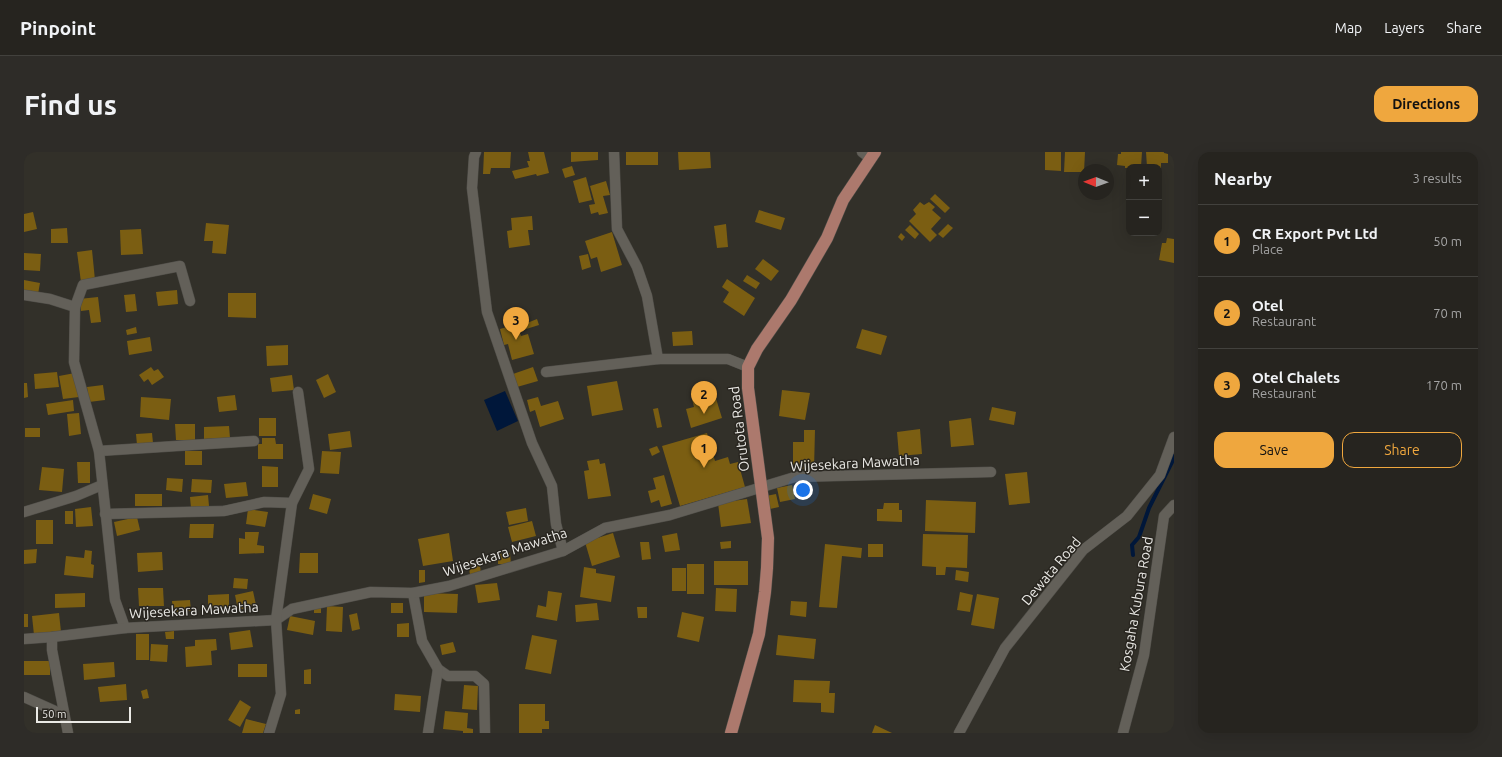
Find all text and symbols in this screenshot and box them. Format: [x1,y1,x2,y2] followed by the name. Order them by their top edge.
[20,17,96,39] text: Pinpoint
[1335,20,1362,36] text: Map
[1384,20,1424,36] text: Layers
[1446,20,1482,36] text: Share
[1374,86,1478,122] button: Directions
[24,89,117,120] text: Find us
[1078,164,1114,200] north arrow
[1126,164,1162,236] map controls
[1126,164,1162,200] button: +
[1214,169,1272,188] text: Nearby
[1412,171,1462,185] text: 3 results
[1126,200,1162,236] button: −
[1252,225,1378,242] text: CR Export Pvt Ltd
[1223,234,1231,248] text: 1
[1433,234,1462,248] text: 50 m
[1252,242,1283,256] text: Place
[1252,297,1283,314] text: Otel
[1223,306,1231,320] text: 2
[1433,306,1462,320] text: 70 m
[503,307,529,340] pin: 3
[1252,314,1316,328] text: Restaurant
[1252,369,1340,386] text: Otel Chalets
[1223,378,1231,392] text: 3
[1426,378,1462,392] text: 170 m
[691,381,717,414] pin: 2
[726,385,752,473] street label: Orutota Road
[1252,386,1316,400] text: Restaurant
[1214,432,1334,468] button: Save
[1342,432,1462,468] button: Share
[691,435,717,468] pin: 1
[790,452,920,474] street label: Wijesekara Mawatha
[793,480,813,500] your location
[441,524,569,580] street label: Wijesekara Mawatha
[1018,534,1084,608] street label: Dewata Road
[1116,535,1156,673] street label: Kosgaha Kubura Road
[129,599,259,621] street label: Wijesekara Mawatha
[36,705,131,724] scale bar
[42,708,66,720] text: 50 m

